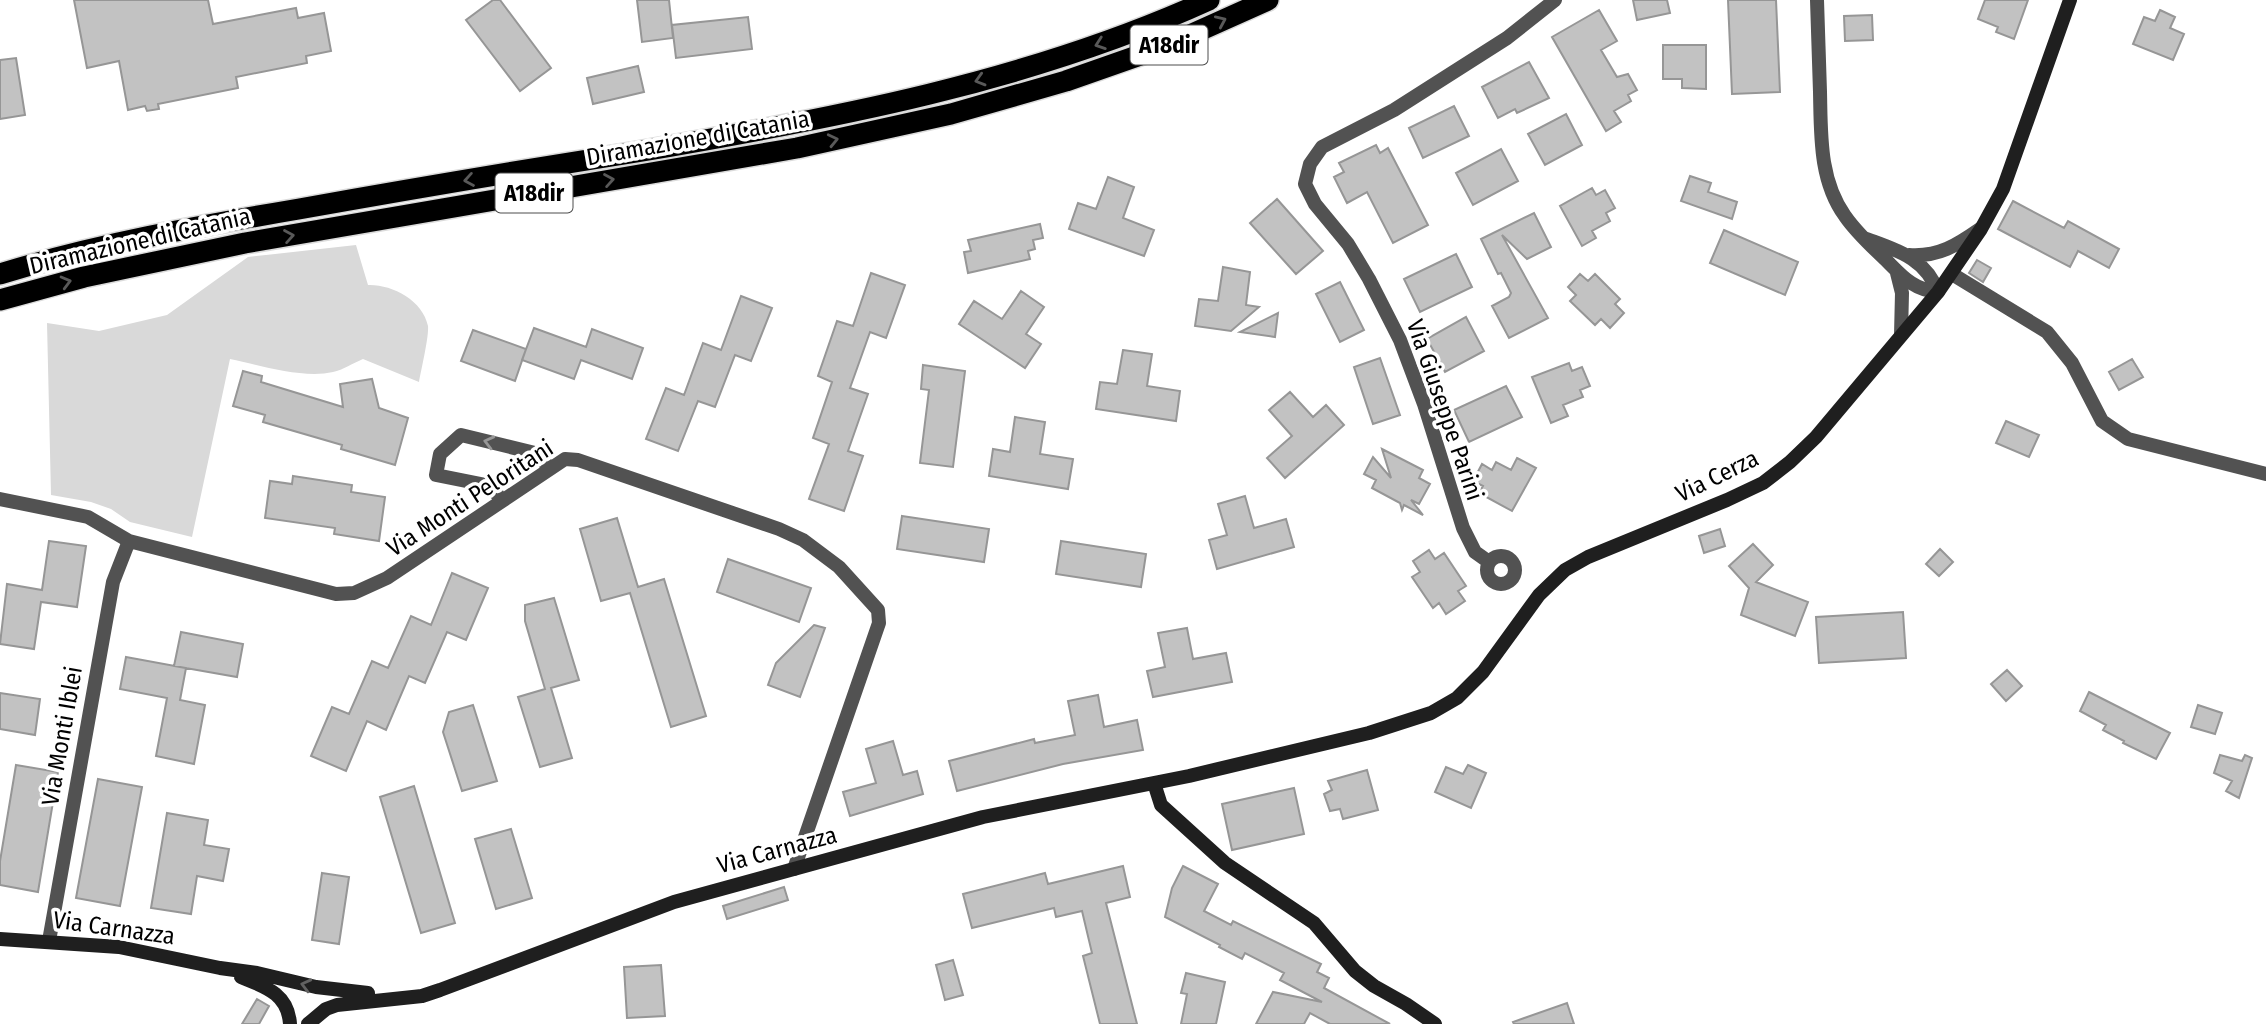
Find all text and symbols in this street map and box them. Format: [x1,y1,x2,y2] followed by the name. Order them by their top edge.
[1214,15,1226,29] one-way arrow
[1130,26,1208,64] road number: A18dir
[1094,36,1107,50] one-way arrow
[974,71,986,86] one-way arrow
[584,105,812,171] street label: Diramazione di Catania
[827,134,839,149] one-way arrow
[463,172,474,187] one-way arrow
[603,173,615,188] one-way arrow
[496,174,572,212] road number: A18dir
[27,202,253,280] street label: Diramazione di Catania
[282,229,294,244] one-way arrow
[60,276,72,290] one-way arrow
[1401,316,1489,504] street label: Via Giuseppe Parini
[382,434,558,562] street label: Via Monti Peloritani
[483,436,495,450] one-way arrow
[1671,444,1763,508] street label: Via Cerza
[36,664,88,808] street label: Via Monti Iblei
[714,821,840,879] street label: Via Carnazza
[51,906,177,950] street label: Via Carnazza
[300,979,312,993] one-way arrow

